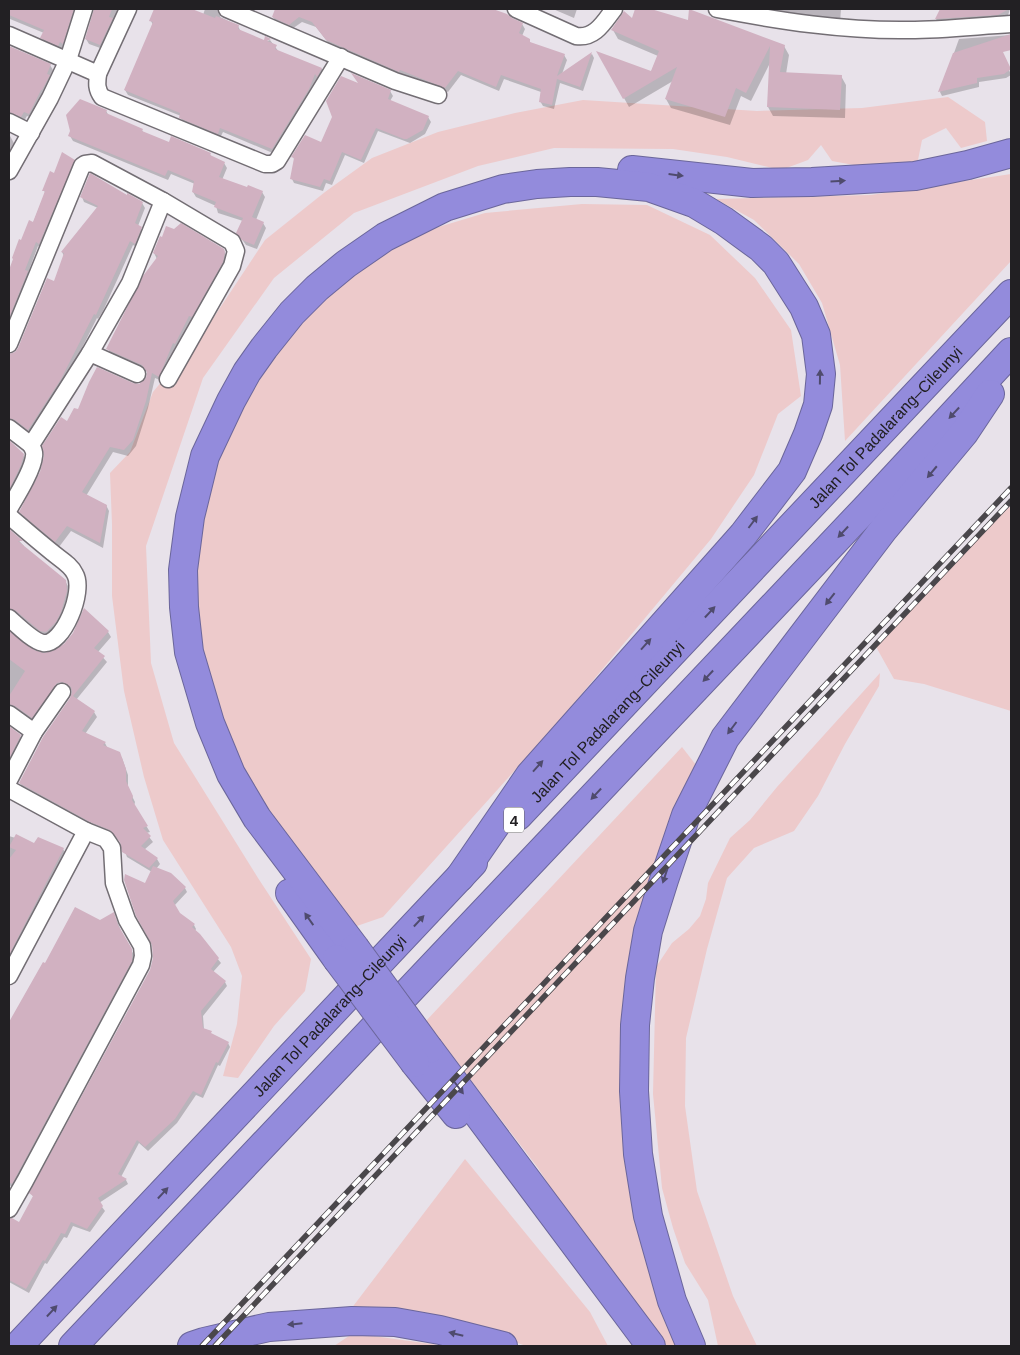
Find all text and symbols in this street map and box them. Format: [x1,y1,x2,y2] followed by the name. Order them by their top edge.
[669,171,685,179] one-way arrow
[830,177,846,185] one-way arrow
[805,343,965,511] street label: Jalan Tol Padalarang–Cileunyi
[816,369,824,385] one-way arrow
[948,407,960,419] one-way arrow
[926,465,937,478] one-way arrow
[748,515,758,528] one-way arrow
[837,526,849,538] one-way arrow
[825,592,835,606] one-way arrow
[704,607,716,619] one-way arrow
[527,637,687,806] street label: Jalan Tol Padalarang–Cileunyi
[641,638,652,651] one-way arrow
[702,669,714,681] one-way arrow
[727,721,737,735] one-way arrow
[533,759,544,772] one-way arrow
[590,788,602,800] one-way arrow
[504,808,524,832] road number: 4
[661,869,669,884] one-way arrow
[304,912,314,926] one-way arrow
[413,916,425,928] one-way arrow
[249,931,409,1100] street label: Jalan Tol Padalarang–Cileunyi
[453,1081,464,1094] one-way arrow
[157,1187,169,1199] one-way arrow
[46,1305,58,1317] one-way arrow
[286,1320,302,1328] one-way arrow
[448,1330,463,1338] one-way arrow

